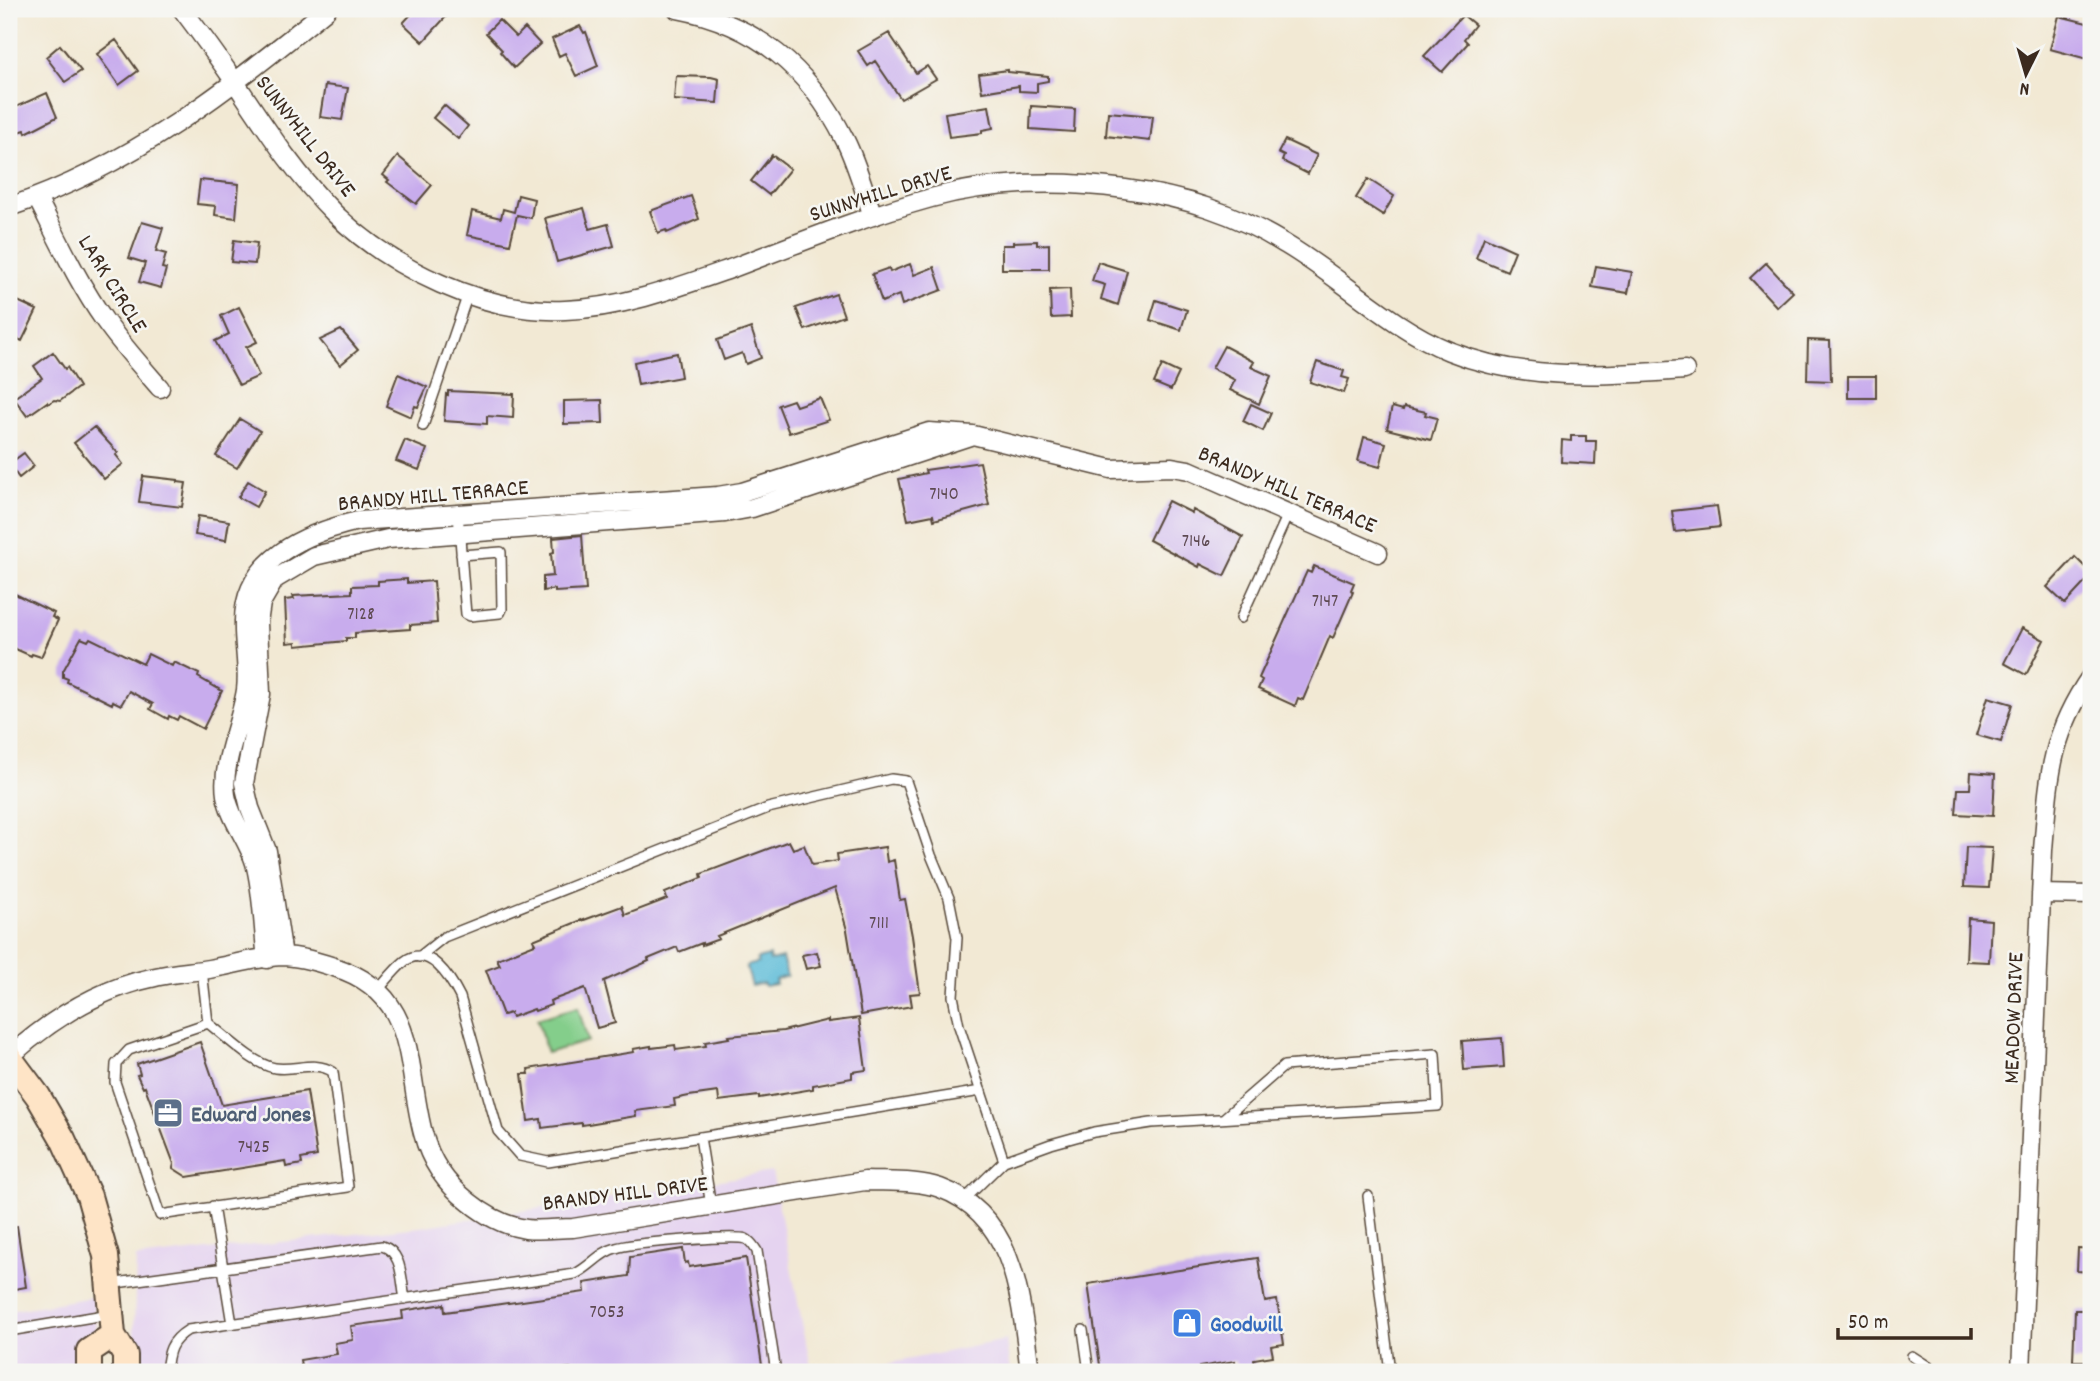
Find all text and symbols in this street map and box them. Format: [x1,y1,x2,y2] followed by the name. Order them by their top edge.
[1992,38,2062,108] north arrow
[246,69,363,206] street label: SUNNYHILL DRIVE
[2019,74,2031,101] text: N
[806,158,957,233] street label: SUNNYHILL DRIVE
[68,229,154,341] street label: LARK CIRCLE
[1192,439,1381,544] street label: BRANDY HILL TERRACE
[337,473,530,522] street label: BRANDY HILL TERRACE
[929,482,959,509] house number: 7140
[1182,529,1210,556] house number: 7146
[1312,589,1338,616] house number: 7147
[347,602,375,629] house number: 7128
[869,911,889,938] house number: 7111
[1997,951,2034,1085] street label: MEADOW DRIVE
[151,1096,185,1130] office icon: Edward Jones
[191,1100,312,1133] place label: Edward Jones
[238,1135,270,1162] house number: 7425
[541,1169,710,1222] street label: BRANDY HILL DRIVE
[1838,1297,1970,1341] scale bar
[590,1300,624,1327] house number: 7053
[1170,1306,1204,1340] shop icon: Goodwill
[1848,1309,1888,1339] text: 50 m
[1210,1310,1283,1343] place label: Goodwill

